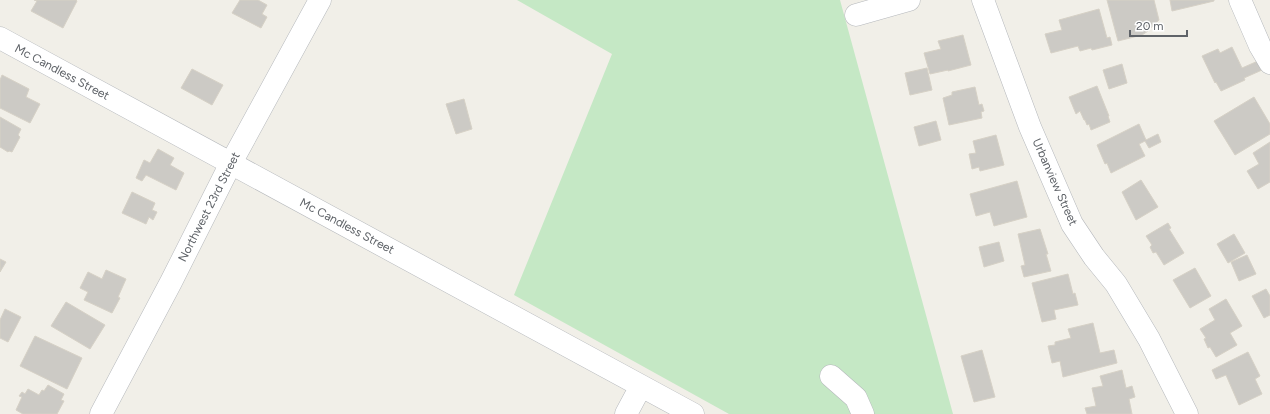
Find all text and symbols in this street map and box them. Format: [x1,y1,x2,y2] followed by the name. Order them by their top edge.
[1130,12,1187,38] scale bar
[1136,19,1164,33] text: 20 m
[12,41,112,103] street label: Mc Candless Street
[1030,136,1081,228] street label: Urbanview Street
[175,149,243,264] street label: Northwest 23rd Street
[297,195,397,257] street label: Mc Candless Street

